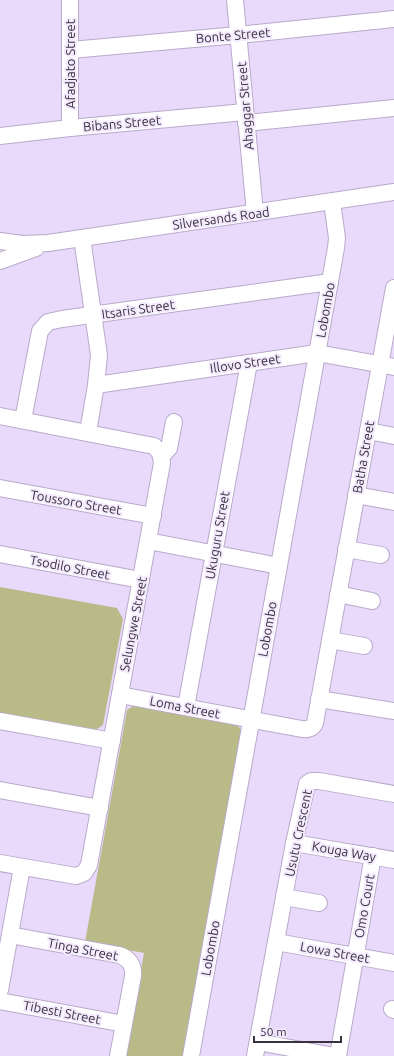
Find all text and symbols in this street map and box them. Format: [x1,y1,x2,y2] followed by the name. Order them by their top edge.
[63,19,77,109] street label: Afadjato Street
[195,25,271,45] street label: Bonte Street
[234,61,256,151] street label: Ahaggar Street
[83,113,161,133] street label: Bibans Street
[172,204,270,232] street label: Silversands Road
[313,281,337,339] street label: Lobombo
[101,297,175,321] street label: Itsaris Street
[209,351,281,375] street label: Illovo Street
[350,420,376,494] street label: Batha Street
[29,487,123,517] street label: Toussoro Street
[202,490,232,580] street label: Ukuguru Street
[29,552,111,582] street label: Tsodilo Street
[117,575,149,673] street label: Selungwe Street
[255,600,279,658] street label: Lobombo
[149,693,221,721] street label: Loma Street
[282,788,314,878] street label: Usutu Crescent
[311,838,377,864] street label: Kouga Way
[351,873,377,939] street label: Omo Court
[198,919,222,977] street label: Lobombo
[47,935,119,963] street label: Tinga Street
[299,939,371,965] street label: Lowa Street
[22,998,102,1026] street label: Tibesti Street
[254,1018,341,1044] scale bar
[260,1025,287,1038] text: 50 m

